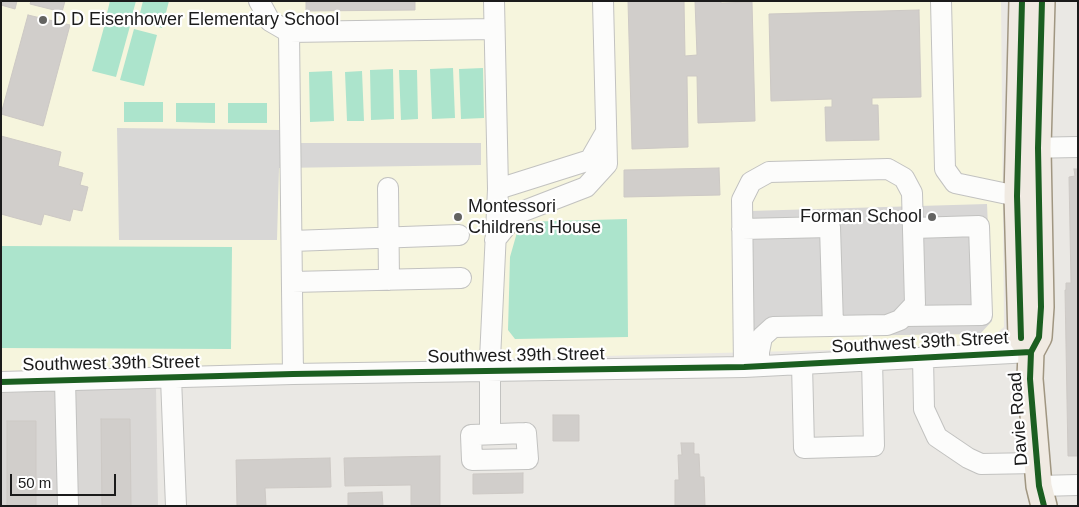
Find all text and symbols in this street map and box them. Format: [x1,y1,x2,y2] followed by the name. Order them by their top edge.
[53,9,339,31] place label: D D Eisenhower Elementary School
[37,14,49,26] marker: D D Eisenhower Elementary School
[468,196,601,238] place label: Montessori Childrens House
[800,206,922,228] place label: Forman School
[452,211,464,223] marker: Montessori Childrens House
[926,211,938,223] marker: Forman School
[831,328,1009,358] street label: Southwest 39th Street
[427,344,605,368] street label: Southwest 39th Street
[22,352,200,376] street label: Southwest 39th Street
[1005,371,1033,467] street label: Davie Road
[12,464,119,496] scale bar
[18,474,51,491] text: 50 m

